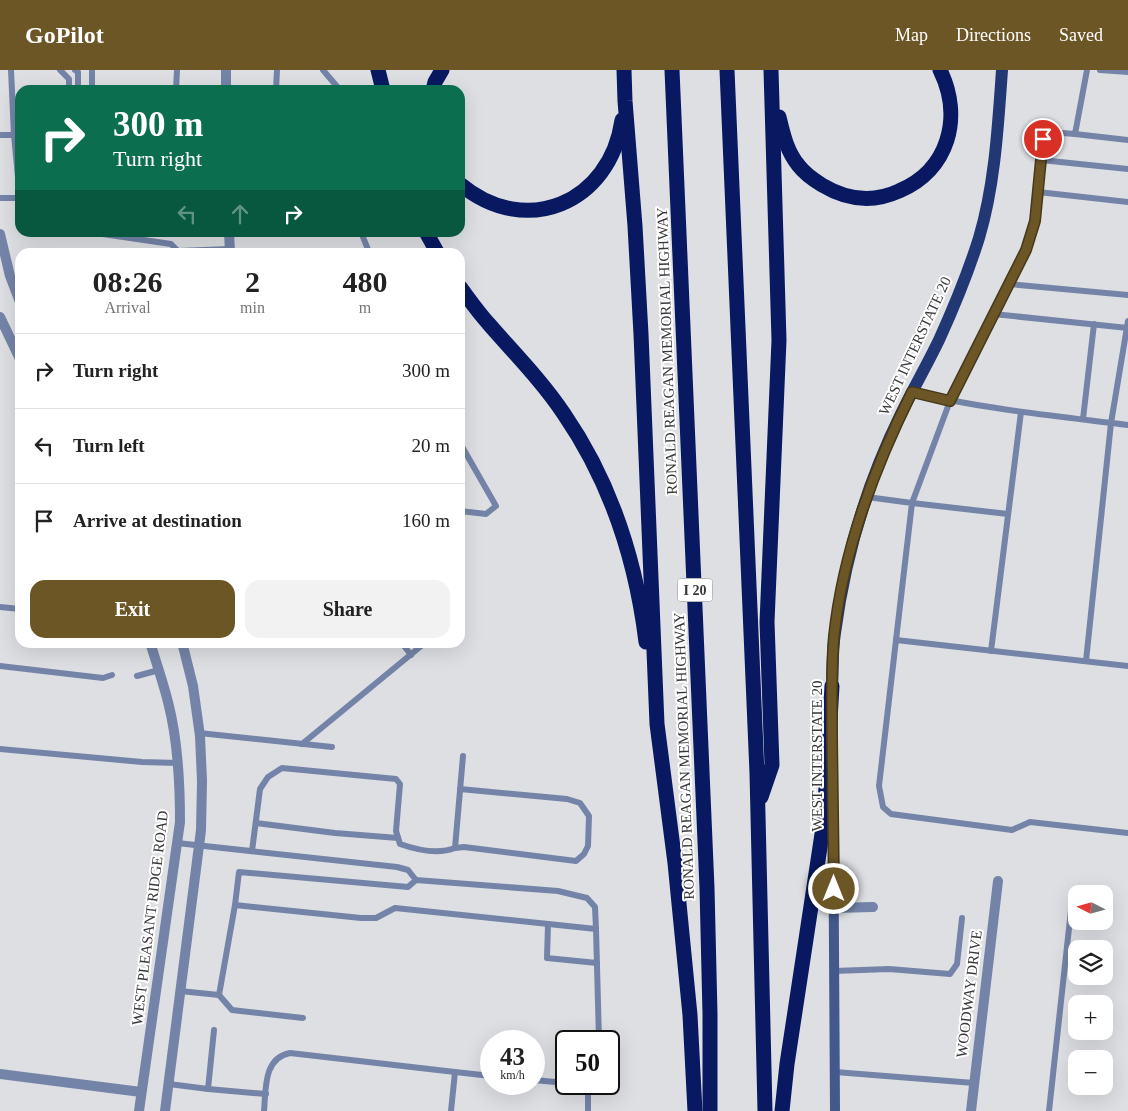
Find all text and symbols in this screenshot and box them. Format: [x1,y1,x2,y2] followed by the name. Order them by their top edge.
[25,22,104,48] text: GoPilot
[895,25,928,45] text: Map
[956,25,1031,45] text: Directions
[1059,25,1103,45] text: Saved
[30,105,95,170] icon: right
[113,105,203,144] text: 300 m
[1022,118,1064,160] pin
[1029,125,1057,153] icon: arrive
[113,146,202,171] text: Turn right
[173,200,201,228] icon: left
[226,200,254,228] icon: ahead
[279,200,307,228] icon: right
[654,207,680,495] street label: RONALD REAGAN MEMORIAL HIGHWAY
[93,265,163,298] text: 08:26
[245,265,260,298] text: 2
[342,265,387,298] text: 480
[876,274,954,418] street label: WEST INTERSTATE 20
[104,299,151,316] text: Arrival
[240,299,265,316] text: min
[359,299,371,316] text: m
[30,357,58,385] icon: right
[73,360,158,381] text: Turn right
[402,360,450,381] text: 300 m
[30,432,58,460] icon: left
[73,435,145,456] text: Turn left
[411,435,450,456] text: 20 m
[30,507,58,535] icon: arrive
[73,510,242,531] text: Arrive at destination
[402,510,450,531] text: 160 m
[678,578,712,602] road number: I 20
[30,580,235,638] button: Exit
[245,580,450,638] button: Share
[671,612,697,900] street label: RONALD REAGAN MEMORIAL HIGHWAY
[809,680,825,832] street label: WEST INTERSTATE 20
[129,809,171,1026] street label: WEST PLEASANT RIDGE ROAD
[807,862,859,914] position arrow
[1068,885,1112,930] north arrow
[1068,885,1113,1095] map controls
[953,929,985,1059] street label: WOODWAY DRIVE
[1068,940,1113,985] button: layers
[1068,995,1113,1040] button: +
[555,1030,620,1095] speed limit sign: 50
[500,1043,525,1070] text: 43
[1068,1050,1113,1095] button: −
[500,1068,525,1082] text: km/h

